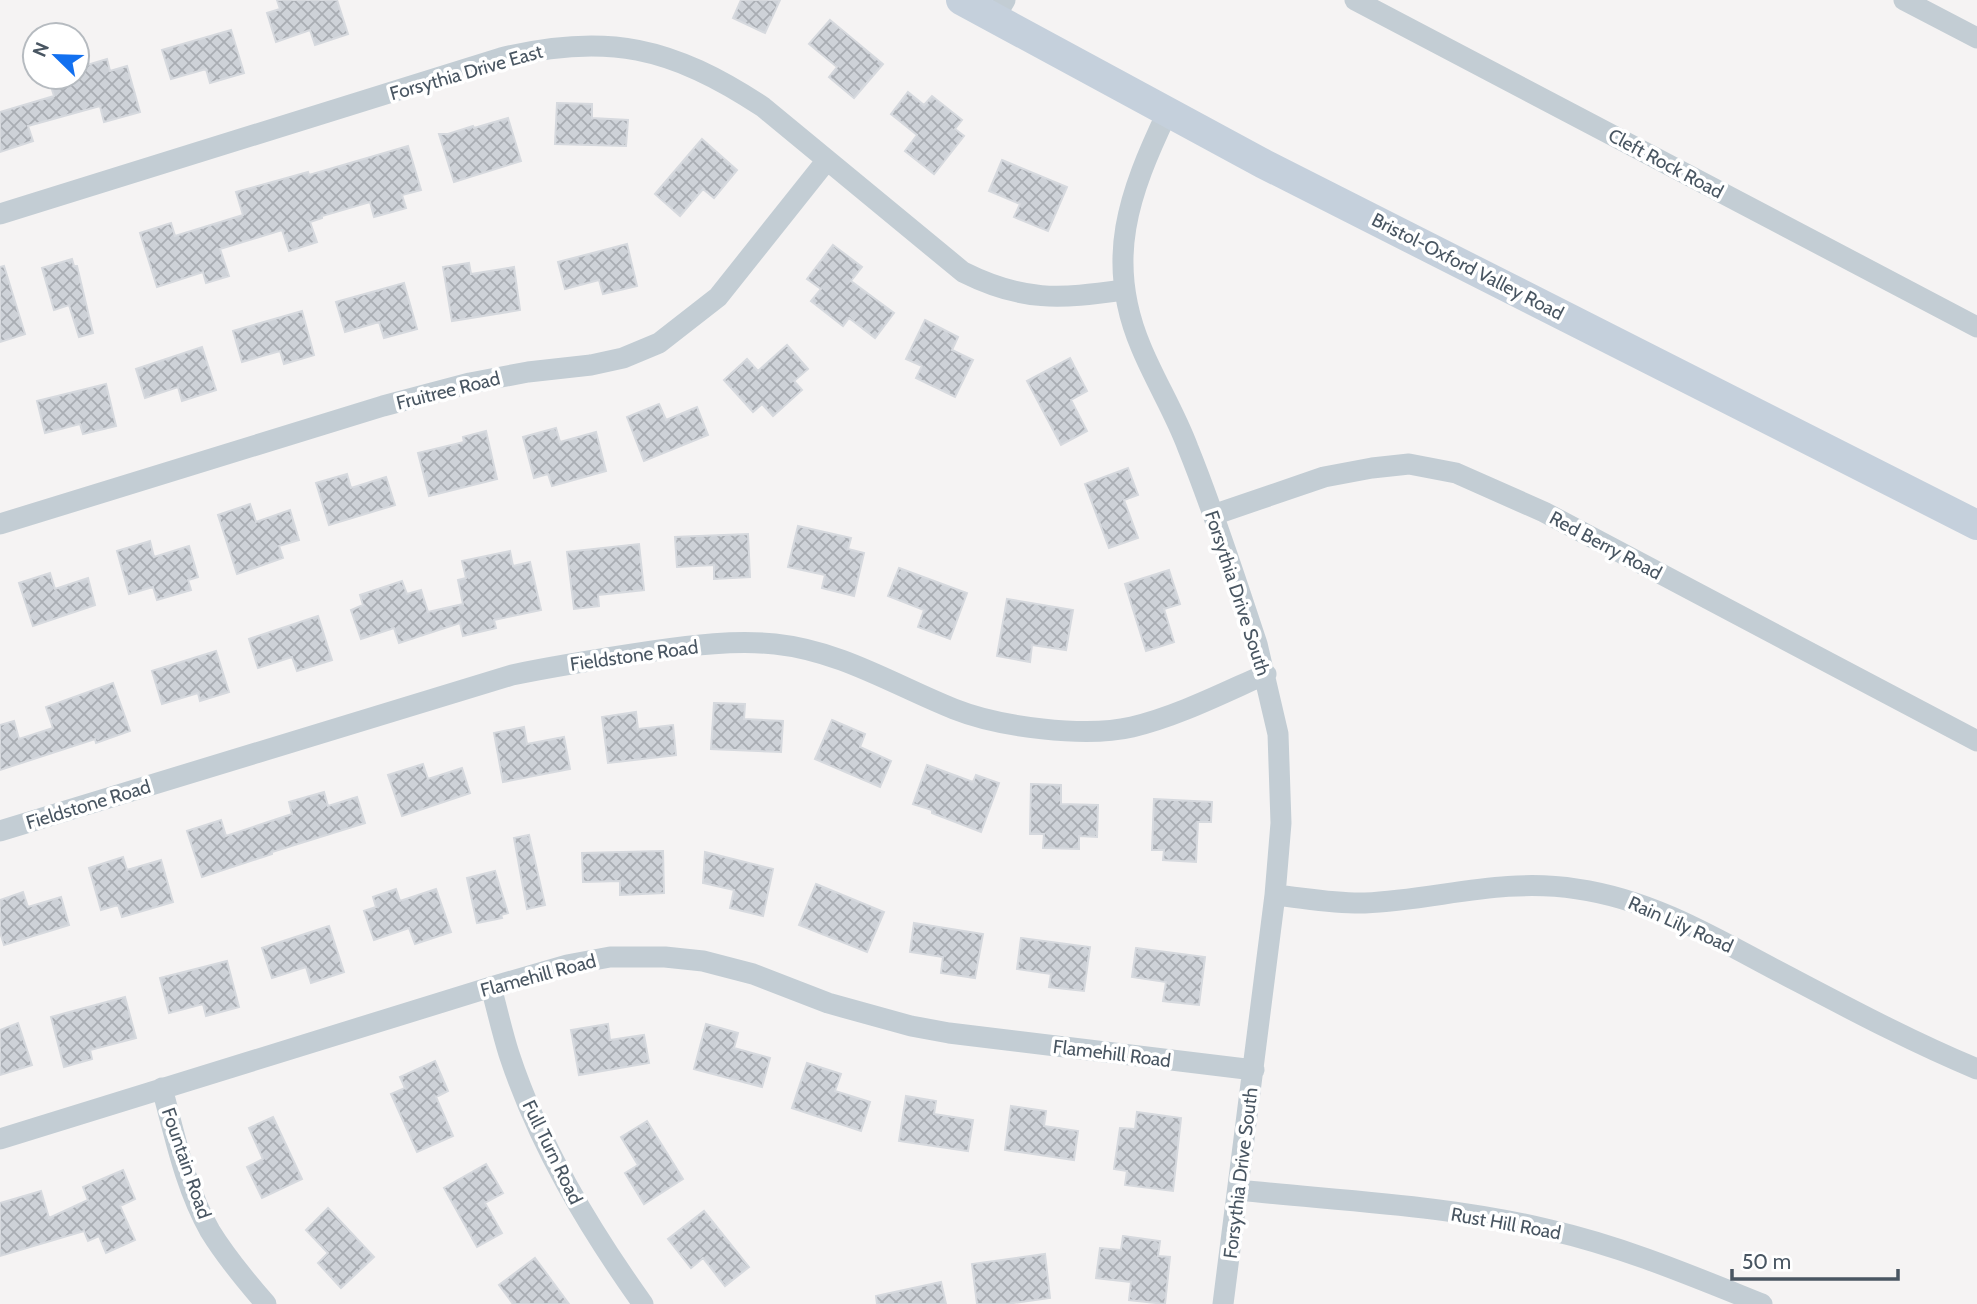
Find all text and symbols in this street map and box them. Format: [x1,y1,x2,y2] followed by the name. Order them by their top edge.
[21,21,91,91] north arrow
[28,39,54,60] text: N
[387,39,546,105] street label: Forsythia Drive East
[1604,123,1727,203] street label: Cleft Rock Road
[1368,208,1568,325] street label: Bristol-Oxford Valley Road
[394,366,502,414] street label: Fruitree Road
[1546,506,1666,585] street label: Red Berry Road
[1200,508,1275,679] street label: Forsythia Drive South
[569,635,700,676] street label: Fieldstone Road
[23,775,153,834] street label: Fieldstone Road
[1625,891,1737,958] street label: Rain Lily Road
[478,949,598,1002] street label: Flamehill Road
[1052,1035,1172,1072] street label: Flamehill Road
[1219,1086,1262,1260] street label: Forsythia Drive South
[517,1096,588,1208] street label: Full Turn Road
[157,1105,216,1222] street label: Fountain Road
[1449,1202,1563,1244] street label: Rust Hill Road
[1732,1238,1898,1282] scale bar
[1742,1249,1791,1274] text: 50 m

